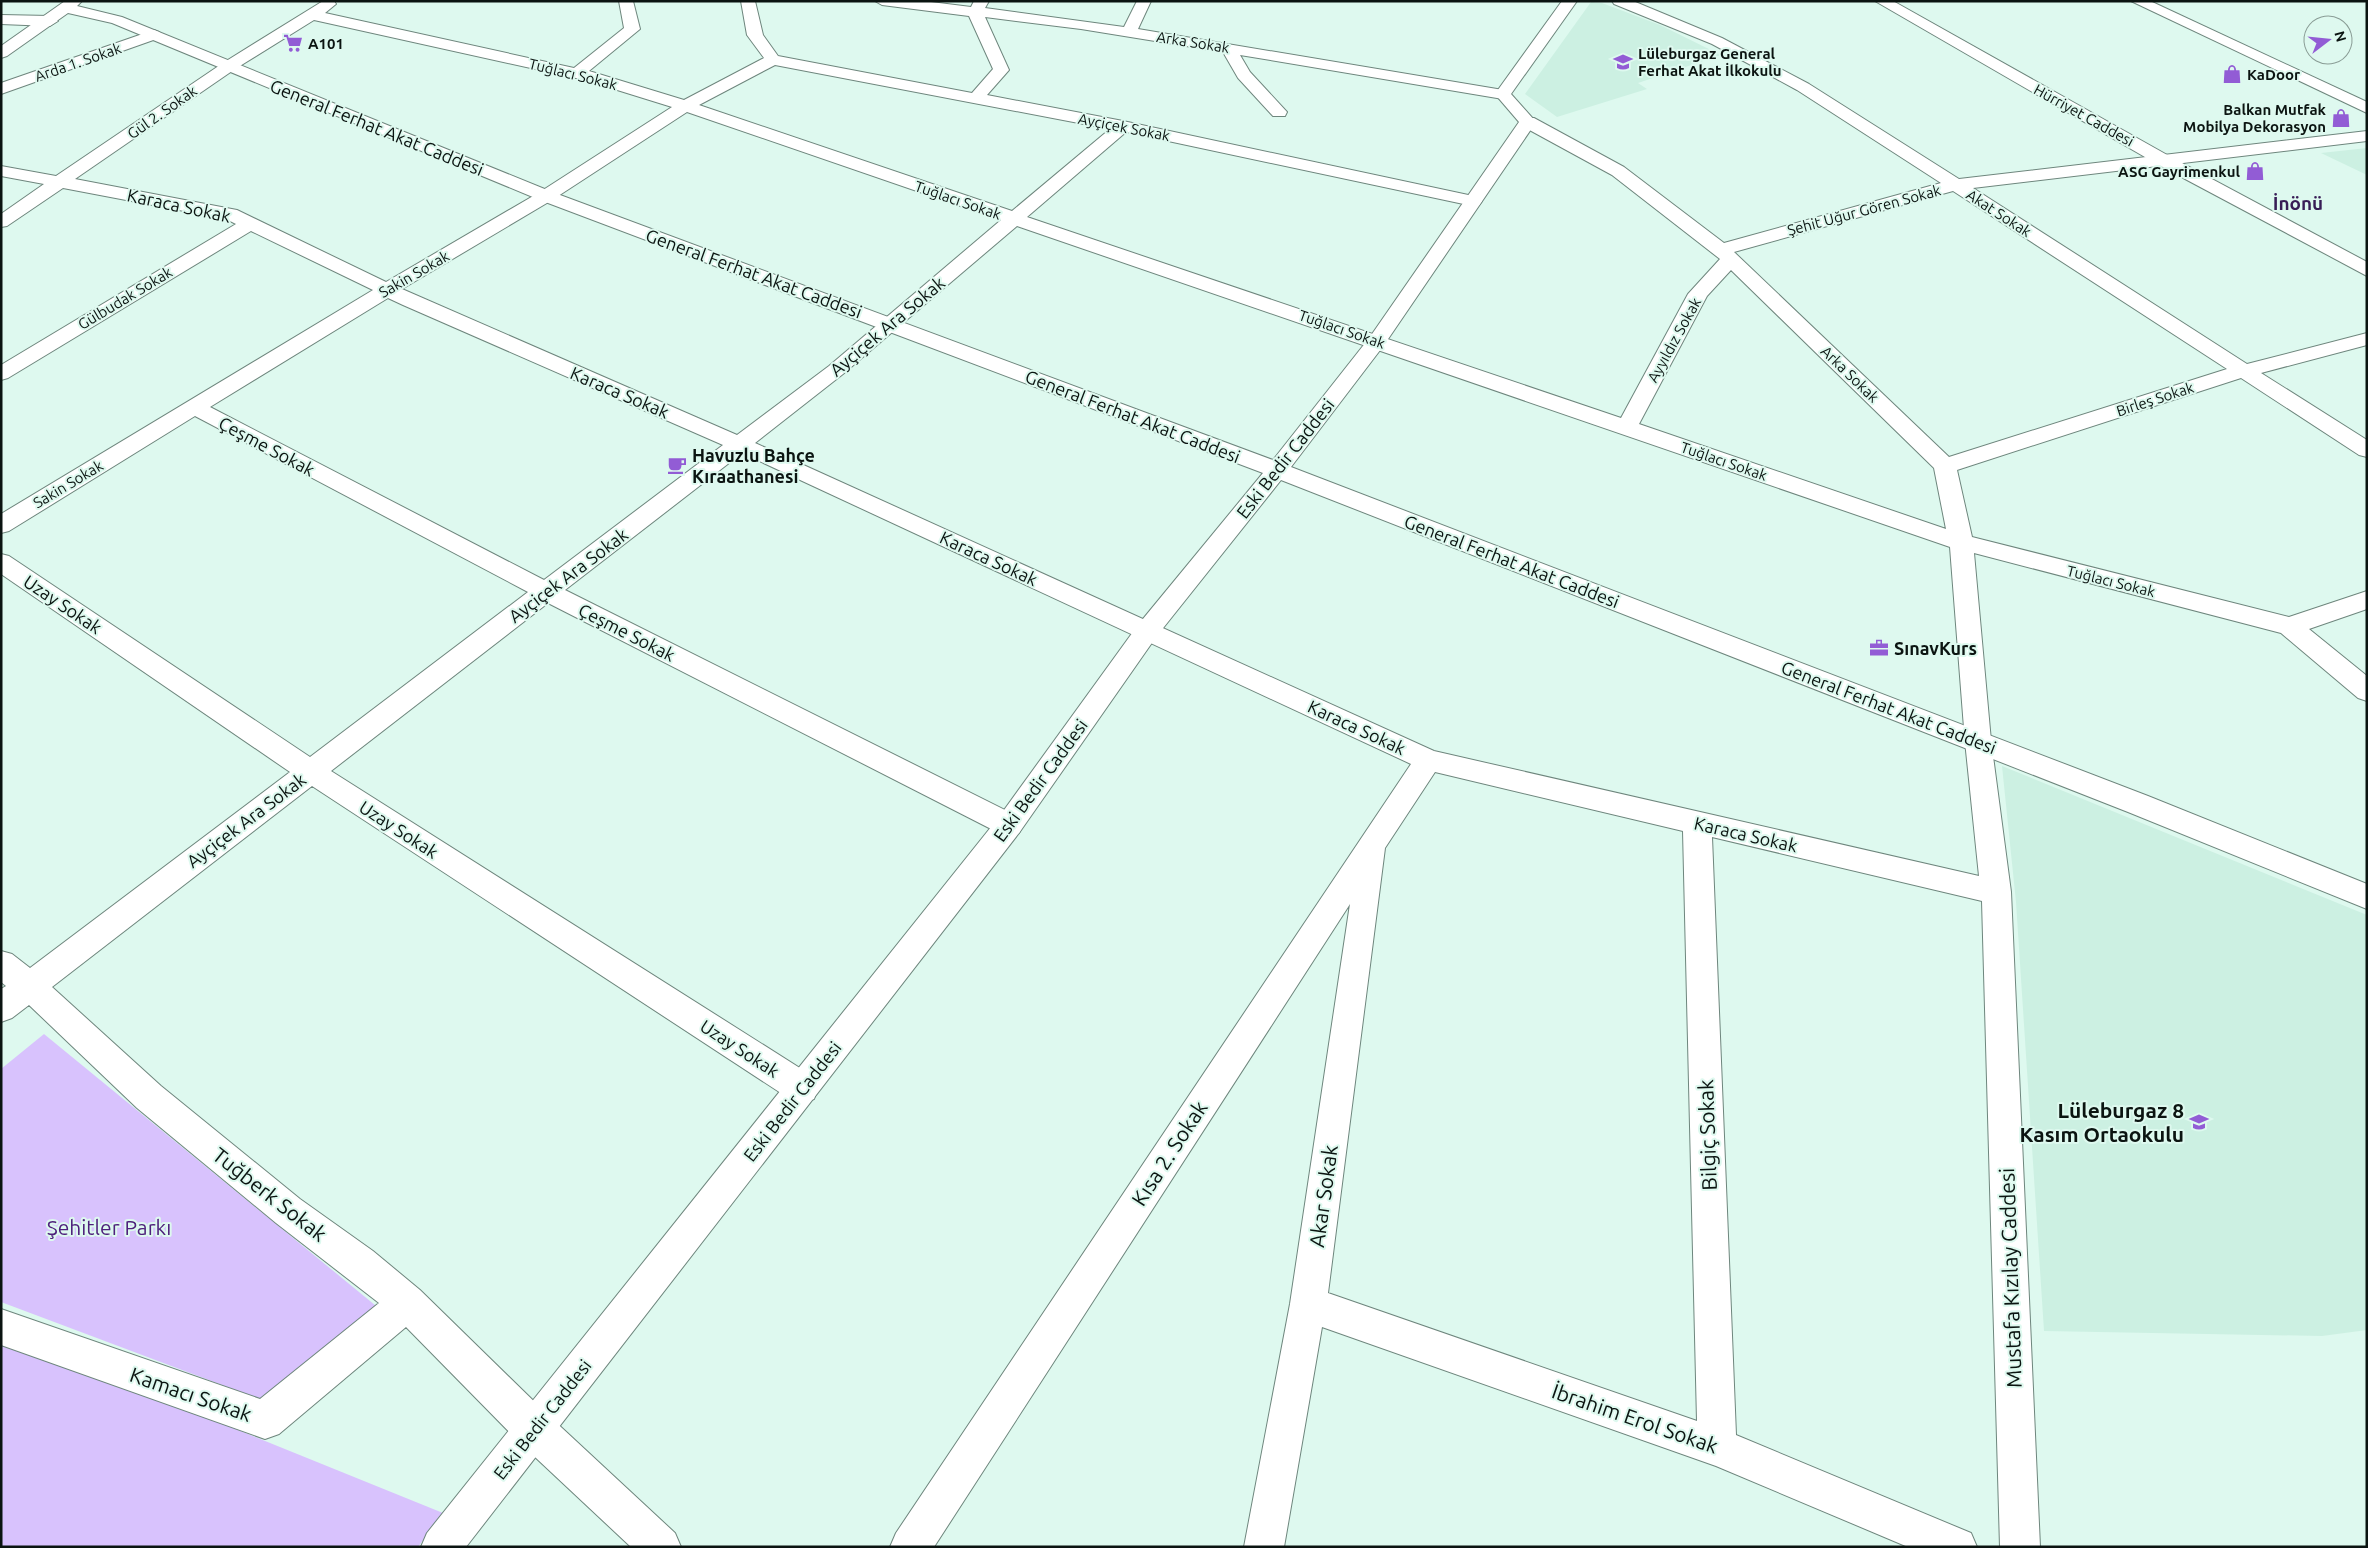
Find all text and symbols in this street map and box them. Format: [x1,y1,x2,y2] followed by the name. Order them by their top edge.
[2303,15,2353,65] north arrow
[1155,28,1231,56] street label: Arka Sokak
[2331,29,2350,44] text: N
[282,32,304,54] supermarket icon: A101
[308,35,344,52] place label: A101
[32,39,124,85] street label: Arda 1. Sokak
[1638,45,1782,79] place label: Lüleburgaz General Ferhat Akat İlkokulu
[1612,51,1634,73] school or university icon: Lüleburgaz General Ferhat Akat İlkokulu
[527,55,619,93] street label: Tuğlacı Sokak
[2221,63,2243,85] shop icon: KaDoor
[2247,66,2301,83] place label: KaDoor
[267,75,487,179] street label: General Ferhat Akat Caddesi
[2031,80,2137,150] street label: Hürriyet Caddesi
[124,82,200,142] street label: Gül 2. Sokak
[2183,101,2327,135] place label: Balkan Mutfak Mobilya Dekorasyon
[2330,107,2352,129] shop icon: Balkan Mutfak Mobilya Dekorasyon
[1077,110,1172,144] street label: Ayçiçek Sokak
[2244,160,2266,182] shop icon: ASG Gayrimenkul
[2118,163,2240,180] place label: ASG Gayrimenkul
[913,177,1004,223] street label: Tuğlacı Sokak
[1785,181,1943,239] street label: Şehit Uğur Gören Sokak
[125,184,233,226] street label: Karaca Sokak
[1963,186,2035,240] street label: Akat Sokak
[2273,192,2323,214] district label: İnönü
[643,225,865,321] street label: General Ferhat Akat Caddesi
[376,247,453,301] street label: Sakin Sokak
[75,263,175,333] street label: Gülbudak Sokak
[826,272,948,380] street label: Ayçiçek Ara Sokak
[1644,294,1704,385] street label: Ayyıldız Sokak
[1297,306,1388,352] street label: Tuğlacı Sokak
[1818,342,1883,406] street label: Arka Sokak
[568,362,672,422] street label: Karaca Sokak
[1023,366,1243,466] street label: General Ferhat Akat Caddesi
[2114,378,2196,420] street label: Birleş Sokak
[1232,394,1338,522] street label: Eski Bedir Caddesi
[216,412,318,480] street label: Çeşme Sokak
[1679,438,1770,484] street label: Tuğlacı Sokak
[692,445,815,486] place label: Havuzlu Bahçe Kıraathanesi
[666,454,688,476] cafe icon: Havuzlu Bahçe Kıraathanesi
[30,456,106,511] street label: Sakin Sokak
[1402,511,1622,611] street label: General Ferhat Akat Caddesi
[505,524,631,626] street label: Ayçiçek Ara Sokak
[937,527,1041,589] street label: Karaca Sokak
[2065,562,2157,600] street label: Tuğlacı Sokak
[20,571,106,637] street label: Uzay Sokak
[575,599,679,665] street label: Çeşme Sokak
[1868,637,1890,659] office icon: SınavKurs
[1894,638,1977,658] place label: SınavKurs
[1779,657,1999,757] street label: General Ferhat Akat Caddesi
[1305,696,1409,758] street label: Karaca Sokak
[989,715,1091,845] street label: Eski Bedir Caddesi
[183,769,309,871] street label: Ayçiçek Ara Sokak
[356,796,442,862] street label: Uzay Sokak
[1692,812,1800,856] street label: Karaca Sokak
[697,1015,783,1081] street label: Uzay Sokak
[739,1037,845,1165] street label: Eski Bedir Caddesi
[1693,1079,1721,1191] street label: Bilgiç Sokak
[1126,1096,1212,1210] street label: Kısa 2. Sokak
[2019,1098,2184,1146] place label: Lüleburgaz 8 Kasım Ortaokulu
[2188,1111,2210,1133] school or university icon: Lüleburgaz 8 Kasım Ortaokulu
[208,1142,332,1246] street label: Tuğberk Sokak
[1304,1143,1342,1249] street label: Akar Sokak
[1994,1167,2026,1389] street label: Mustafa Kızılay Caddesi
[47,1215,171,1239] park label: Şehitler Parkı
[489,1355,595,1483] street label: Eski Bedir Caddesi
[127,1362,256,1426] street label: Kamacı Sokak
[1549,1378,1722,1458] street label: İbrahim Erol Sokak

